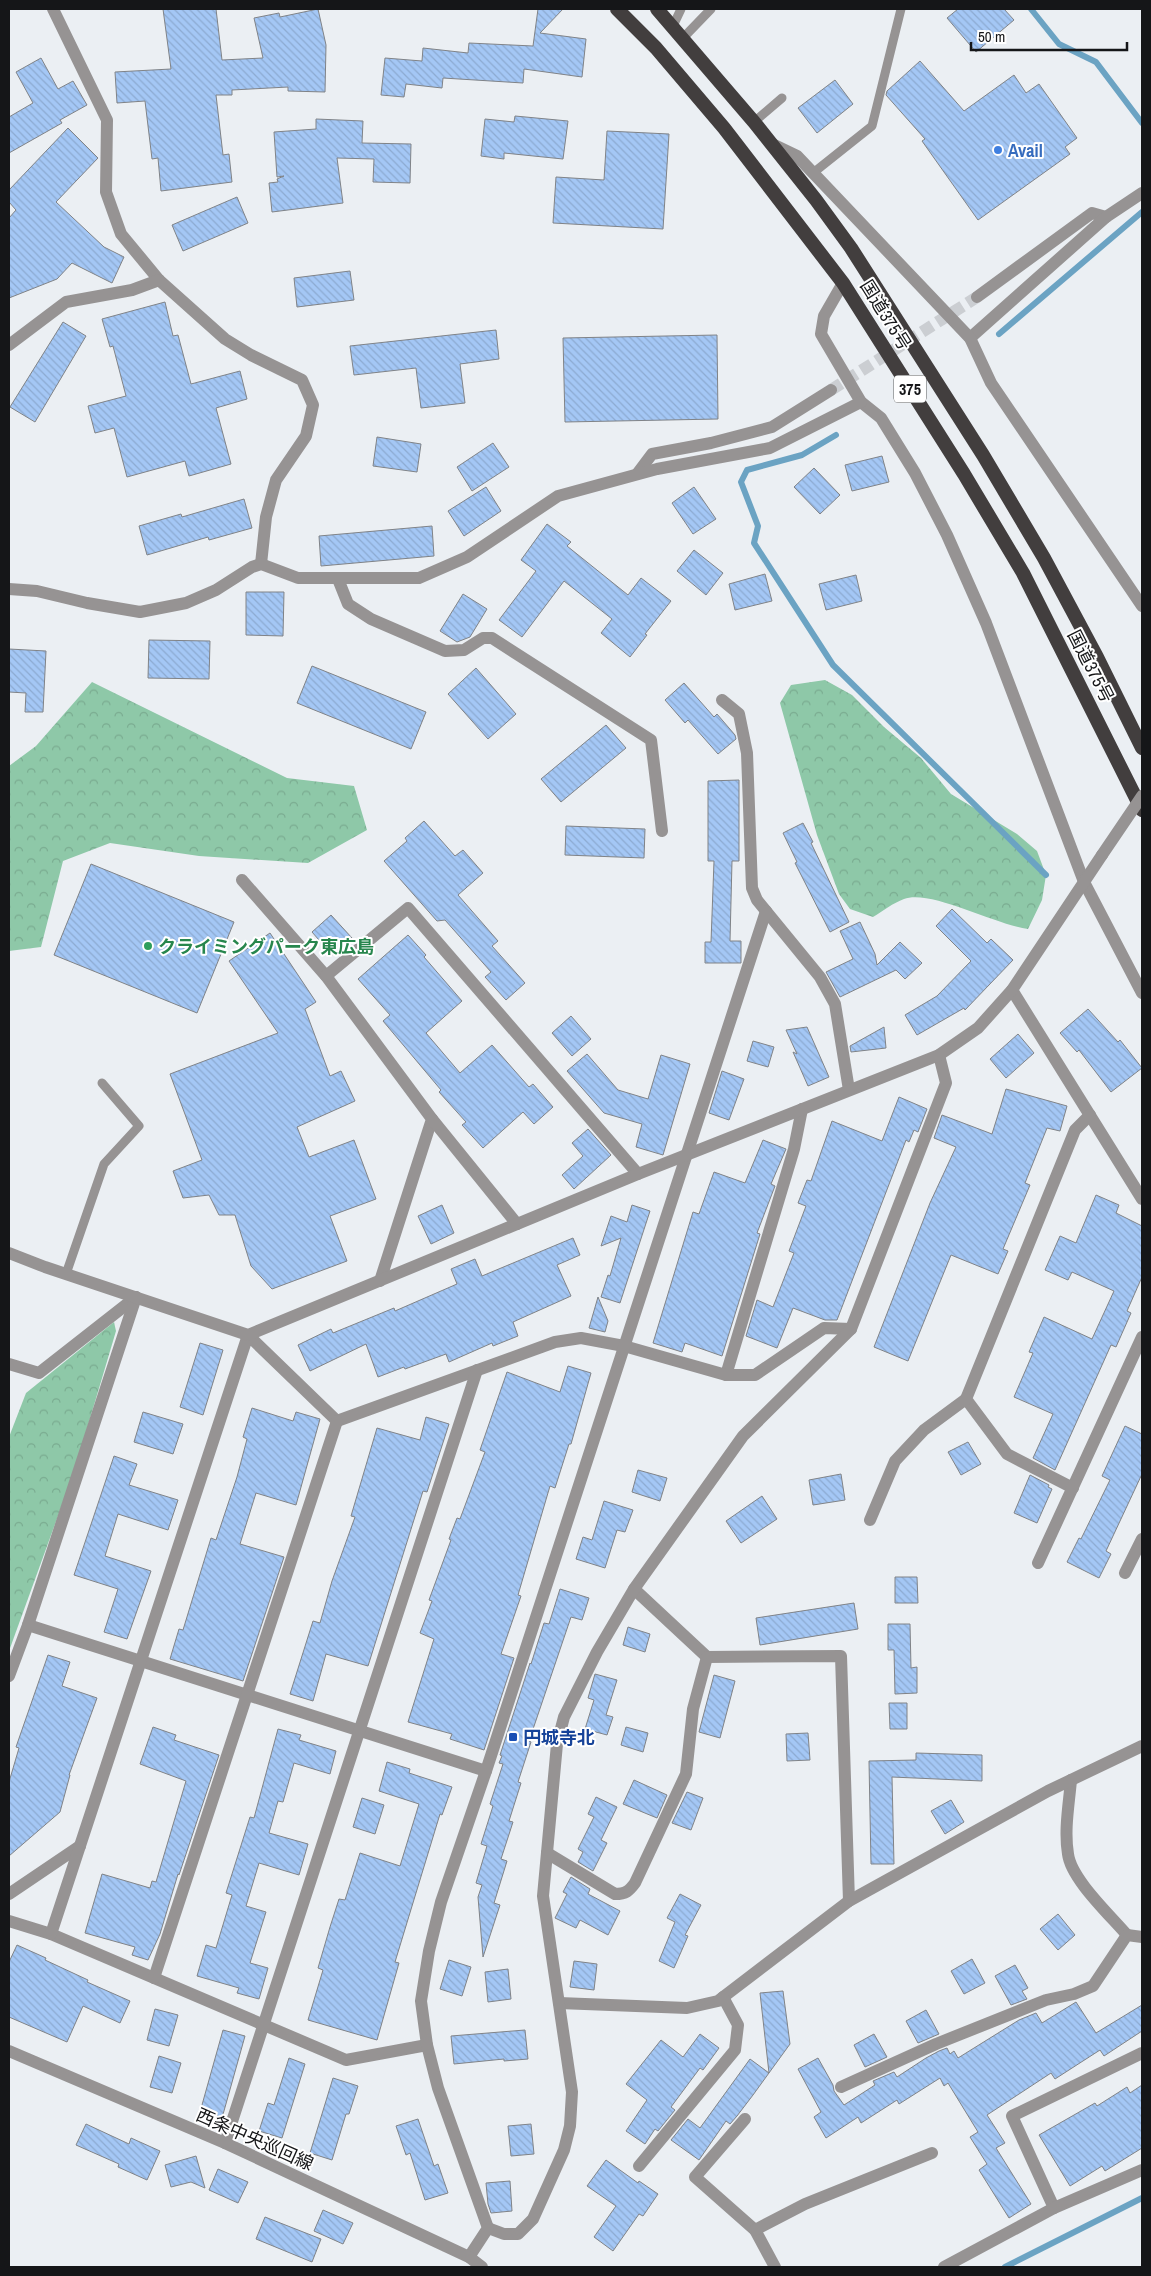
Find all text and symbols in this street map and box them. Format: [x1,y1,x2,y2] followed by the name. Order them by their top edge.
[971,20,1127,52] scale bar
[978,26,1005,47] text: 50 m
[1008,138,1043,163] place label: Avail
[992,144,1004,156] marker: Avail
[855,275,917,355] street label: 国道375号
[894,376,926,402] road number: 375
[1062,625,1120,707] street label: 国道375号
[158,934,374,959] place label: クライミングパーク東広島
[142,940,154,952] marker: クライミングパーク東広島
[523,1725,595,1750] place label: 円城寺北
[507,1731,519,1743] marker: 円城寺北
[192,2102,318,2176] street label: 西条中央巡回線

